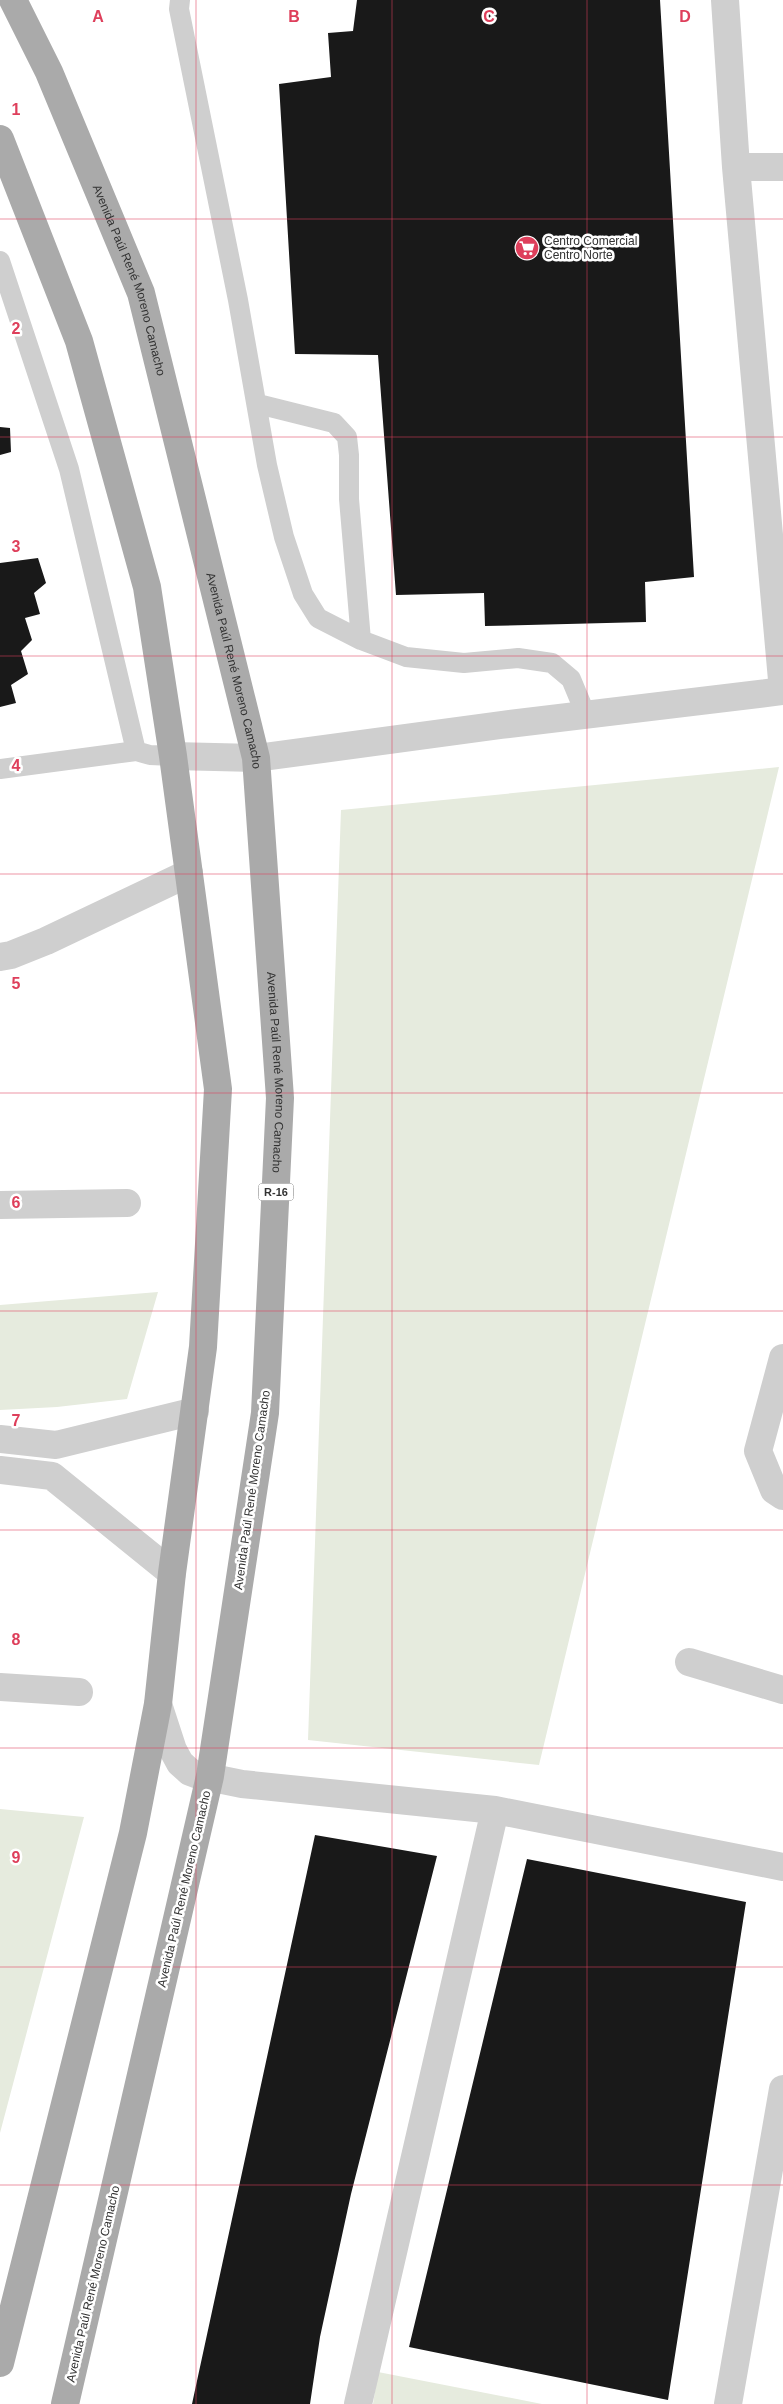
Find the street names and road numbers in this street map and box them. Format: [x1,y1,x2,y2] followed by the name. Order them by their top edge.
[90,183,168,377] street label: Avenida Paúl René Moreno Camacho
[203,571,264,770] street label: Avenida Paúl René Moreno Camacho
[264,971,287,1174] street label: Avenida Paúl René Moreno Camacho
[258,1184,294,1200] road number: R-16
[231,1389,273,1591] street label: Avenida Paúl René Moreno Camacho
[155,1789,214,1989] street label: Avenida Paúl René Moreno Camacho
[64,2184,123,2384] street label: Avenida Paúl René Moreno Camacho

